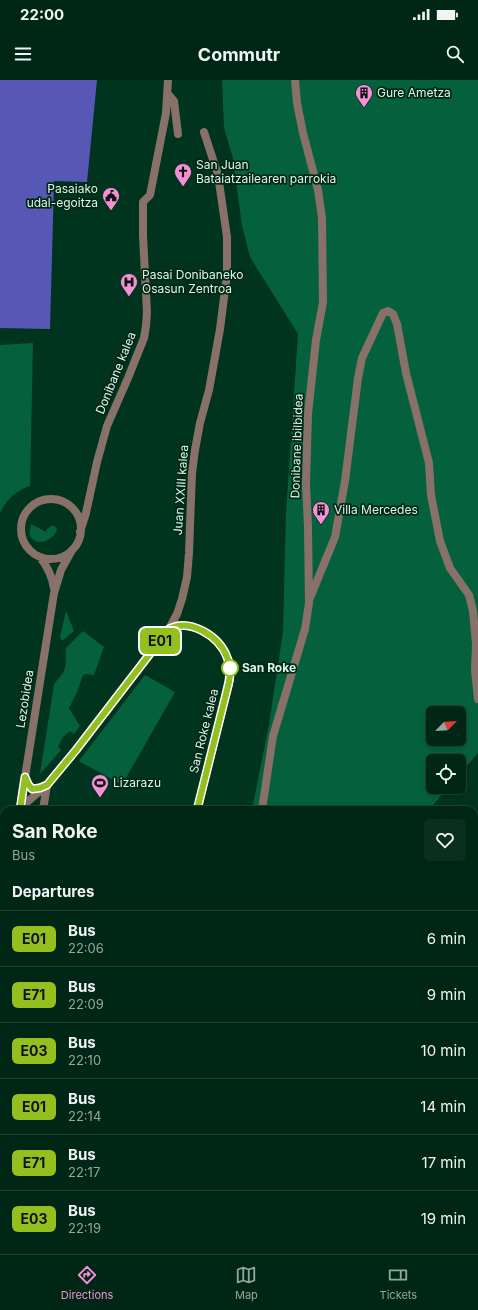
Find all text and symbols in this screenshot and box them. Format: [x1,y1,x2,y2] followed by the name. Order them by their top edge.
[20,5,64,24] text: 22:00
[12,43,34,65] icon: menu
[444,43,466,65] icon: search
[198,44,280,65] text: Commutr
[354,83,374,108] building icon: Gure Ametza
[377,85,451,100] place label: Gure Ametza
[196,157,336,186] place label: San Juan Bataiatzailearen parrokia
[173,162,193,187] church icon: San Juan Bataiatzailearen parrokia
[27,181,98,210] place label: Pasaiako udal-egoitza
[101,186,121,211] public building icon: Pasaiako udal-egoitza
[142,267,243,296] place label: Pasai Donibaneko Osasun Zentroa
[119,272,139,297] hospital icon: Pasai Donibaneko Osasun Zentroa
[92,329,139,416] street label: Donibane kalea
[287,393,306,499] street label: Donibane ibilbidea
[170,444,191,536] street label: Juan XXIII kalea
[311,500,331,525] building icon: Villa Mercedes
[334,502,418,517] place label: Villa Mercedes
[137,628,183,654] line badge: E01
[148,632,172,649] text: E01
[221,659,239,677] marker: San Roke
[242,660,296,675] place label: San Roke
[13,669,37,729] street label: Lezobidea
[186,687,221,775] street label: San Roke kalea
[426,706,466,746] north arrow
[426,706,466,794] map controls
[426,754,466,794] button: locate
[90,773,110,798] sports icon: Lizarazu
[113,775,161,790] place label: Lizarazu
[424,819,466,861] button: heart
[12,820,98,843] text: San Roke
[12,847,35,863] text: Bus
[12,882,94,901] text: Departures
[68,921,96,940] text: Bus
[427,929,466,948] text: 6 min
[22,930,46,947] text: E01
[68,940,104,956] text: 22:06
[68,977,96,996] text: Bus
[427,985,466,1004] text: 9 min
[23,986,45,1003] text: E71
[68,996,104,1012] text: 22:09
[68,1033,96,1052] text: Bus
[421,1041,466,1060] text: 10 min
[21,1042,47,1059] text: E03
[68,1052,101,1068] text: 22:10
[68,1089,96,1108] text: Bus
[420,1097,466,1116] text: 14 min
[22,1098,46,1115] text: E01
[68,1108,101,1124] text: 22:14
[68,1145,96,1164] text: Bus
[422,1153,466,1172] text: 17 min
[23,1154,45,1171] text: E71
[68,1164,100,1180] text: 22:17
[68,1201,96,1220] text: Bus
[421,1209,466,1228] text: 19 min
[21,1210,47,1227] text: E03
[68,1220,101,1236] text: 22:19
[61,1264,113,1302] tab: Directions
[235,1264,258,1302] tab: Map
[380,1264,417,1302] tab: Tickets

